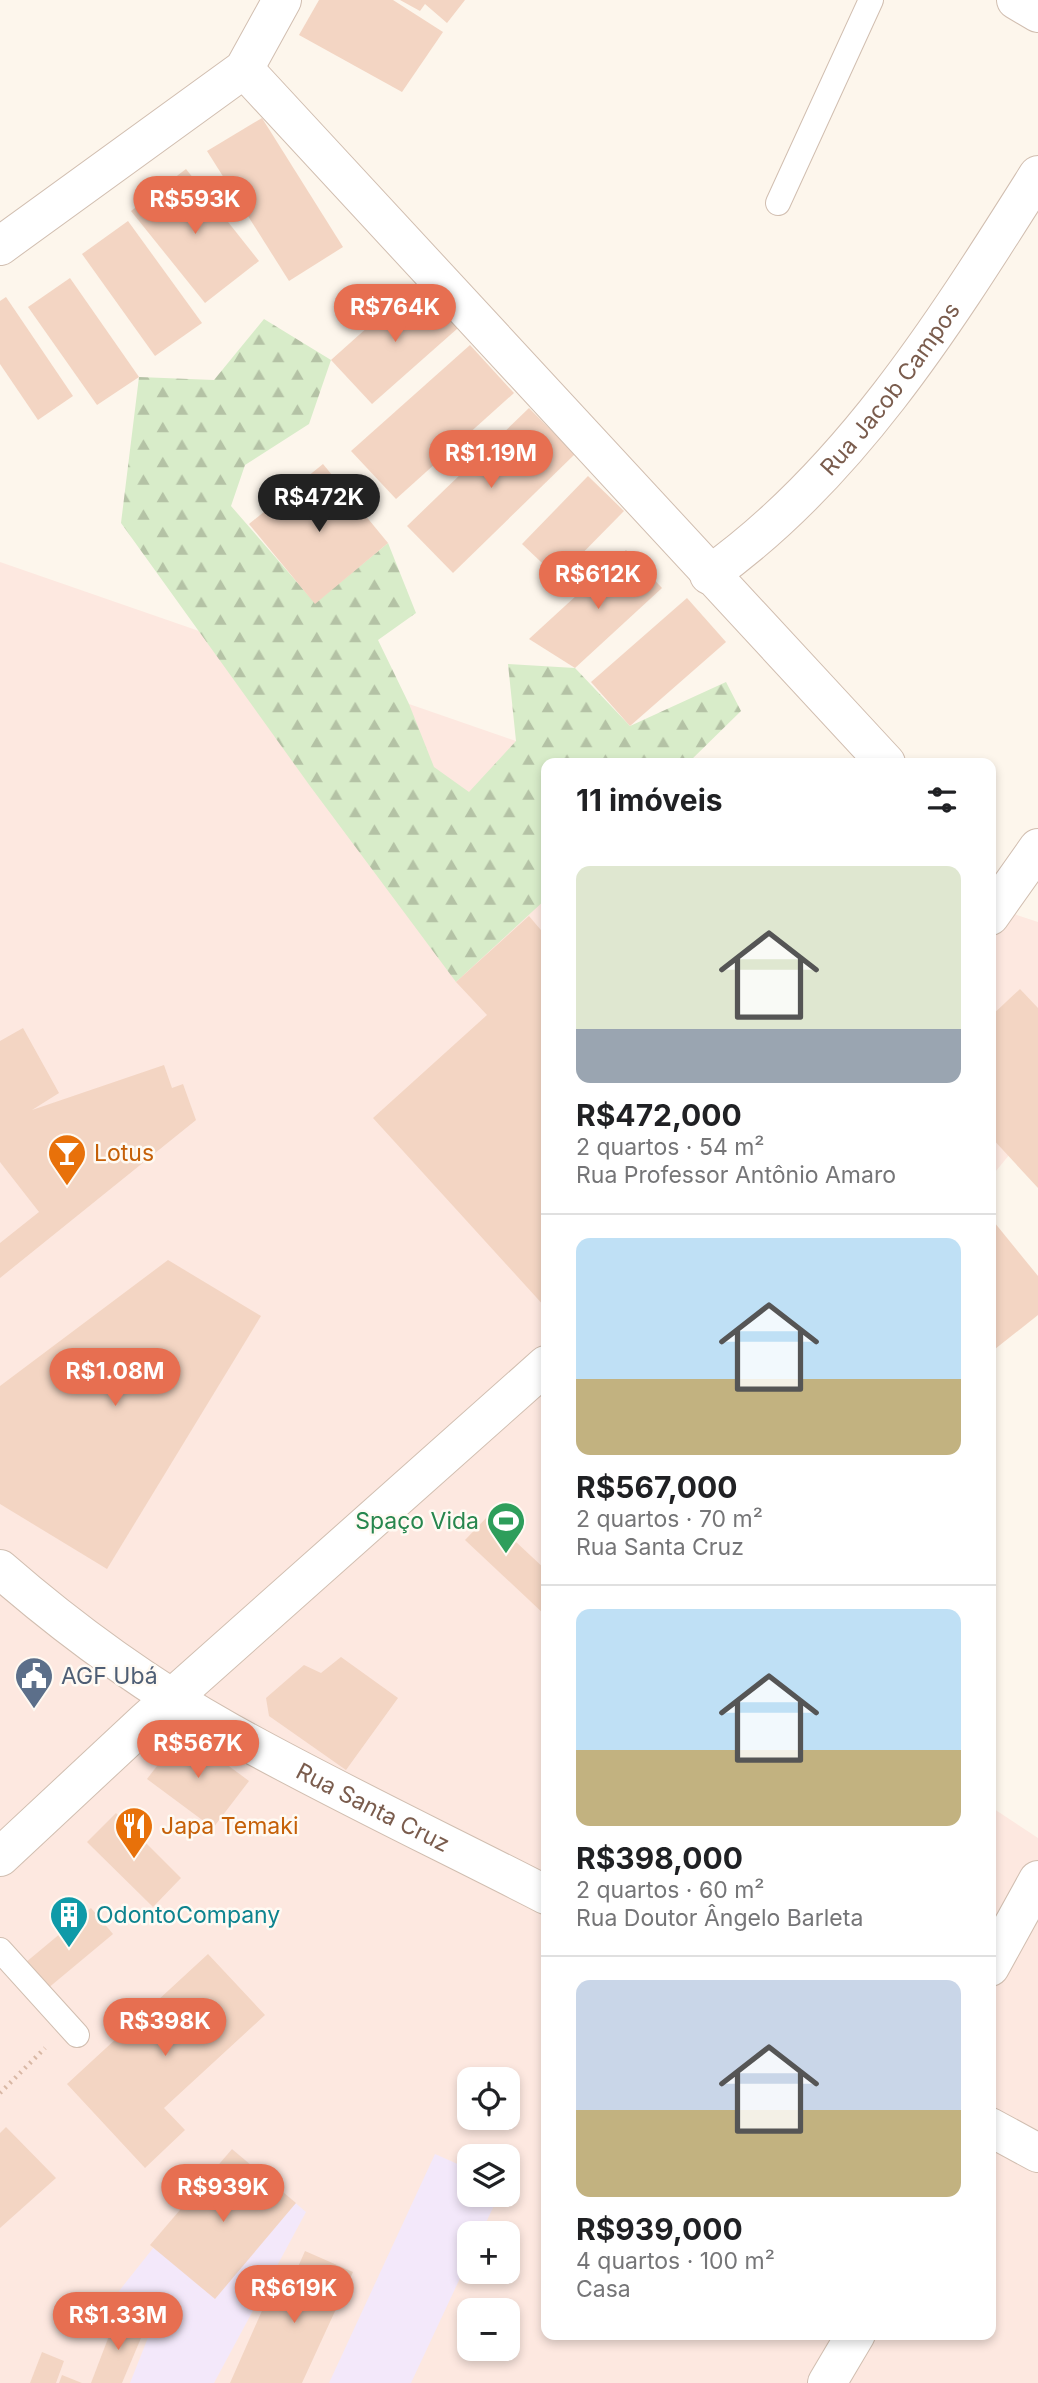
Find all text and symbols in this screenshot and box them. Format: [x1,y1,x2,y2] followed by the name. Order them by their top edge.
[138,176,252,236] pin: R$593K
[149,185,241,213] text: R$593K
[338,284,452,344] pin: R$764K
[350,293,440,321] text: R$764K
[815,297,966,481] street label: Rua Jacob Campos
[426,430,556,490] pin: R$1.19M
[445,439,537,467] text: R$1.19M
[262,475,376,534] pin: R$472K
[274,483,364,511] text: R$472K
[541,552,655,611] pin: R$612K
[555,560,641,588] text: R$612K
[923,781,961,819] icon: filters
[576,782,723,818] text: 11 imóveis
[706,912,832,1038] icon: home
[576,1097,742,1133] text: R$472,000
[46,1132,88,1187] bar icon: Lotus
[576,1133,765,1161] text: 2 quartos · 54 m²
[94,1139,154,1167] place label: Lotus
[576,1161,896,1189] text: Rua Professor Antônio Amaro
[706,1284,832,1410] icon: home
[50,1348,180,1408] pin: R$1.08M
[66,1357,165,1385] text: R$1.08M
[576,1469,738,1505] text: R$567,000
[485,1500,527,1555] sports icon: Spaço Vida
[576,1505,763,1533] text: 2 quartos · 70 m²
[355,1507,479,1535] place label: Spaço Vida
[576,1533,744,1561] text: Rua Santa Cruz
[13,1655,55,1710] public building icon: AGF Ubá
[706,1655,832,1781] icon: home
[61,1662,158,1690] place label: AGF Ubá
[141,1720,255,1780] pin: R$567K
[153,1729,243,1757] text: R$567K
[292,1757,454,1858] street label: Rua Santa Cruz
[113,1805,155,1860] restaurant icon: Japa Temaki
[161,1812,298,1840] place label: Japa Temaki
[576,1840,743,1876] text: R$398,000
[576,1876,764,1904] text: 2 quartos · 60 m²
[48,1894,90,1949] building icon: OdontoCompany
[96,1901,280,1929] place label: OdontoCompany
[576,1904,863,1932] text: Rua Doutor Ângelo Barleta
[108,1998,222,2058] pin: R$398K
[119,2007,211,2035] text: R$398K
[706,2026,832,2152] icon: home
[457,2067,520,2361] map controls
[457,2067,520,2130] button: locate
[457,2144,520,2207] button: layers
[166,2164,280,2224] pin: R$939K
[177,2173,269,2201] text: R$939K
[576,2211,743,2247] text: R$939,000
[457,2221,520,2284] button: +
[576,2247,775,2275] text: 4 quartos · 100 m²
[237,2266,351,2325] pin: R$619K
[251,2274,337,2302] text: R$619K
[576,2275,631,2303] text: Casa
[53,2292,183,2352] pin: R$1.33M
[457,2298,520,2361] button: −
[69,2301,167,2329] text: R$1.33M

